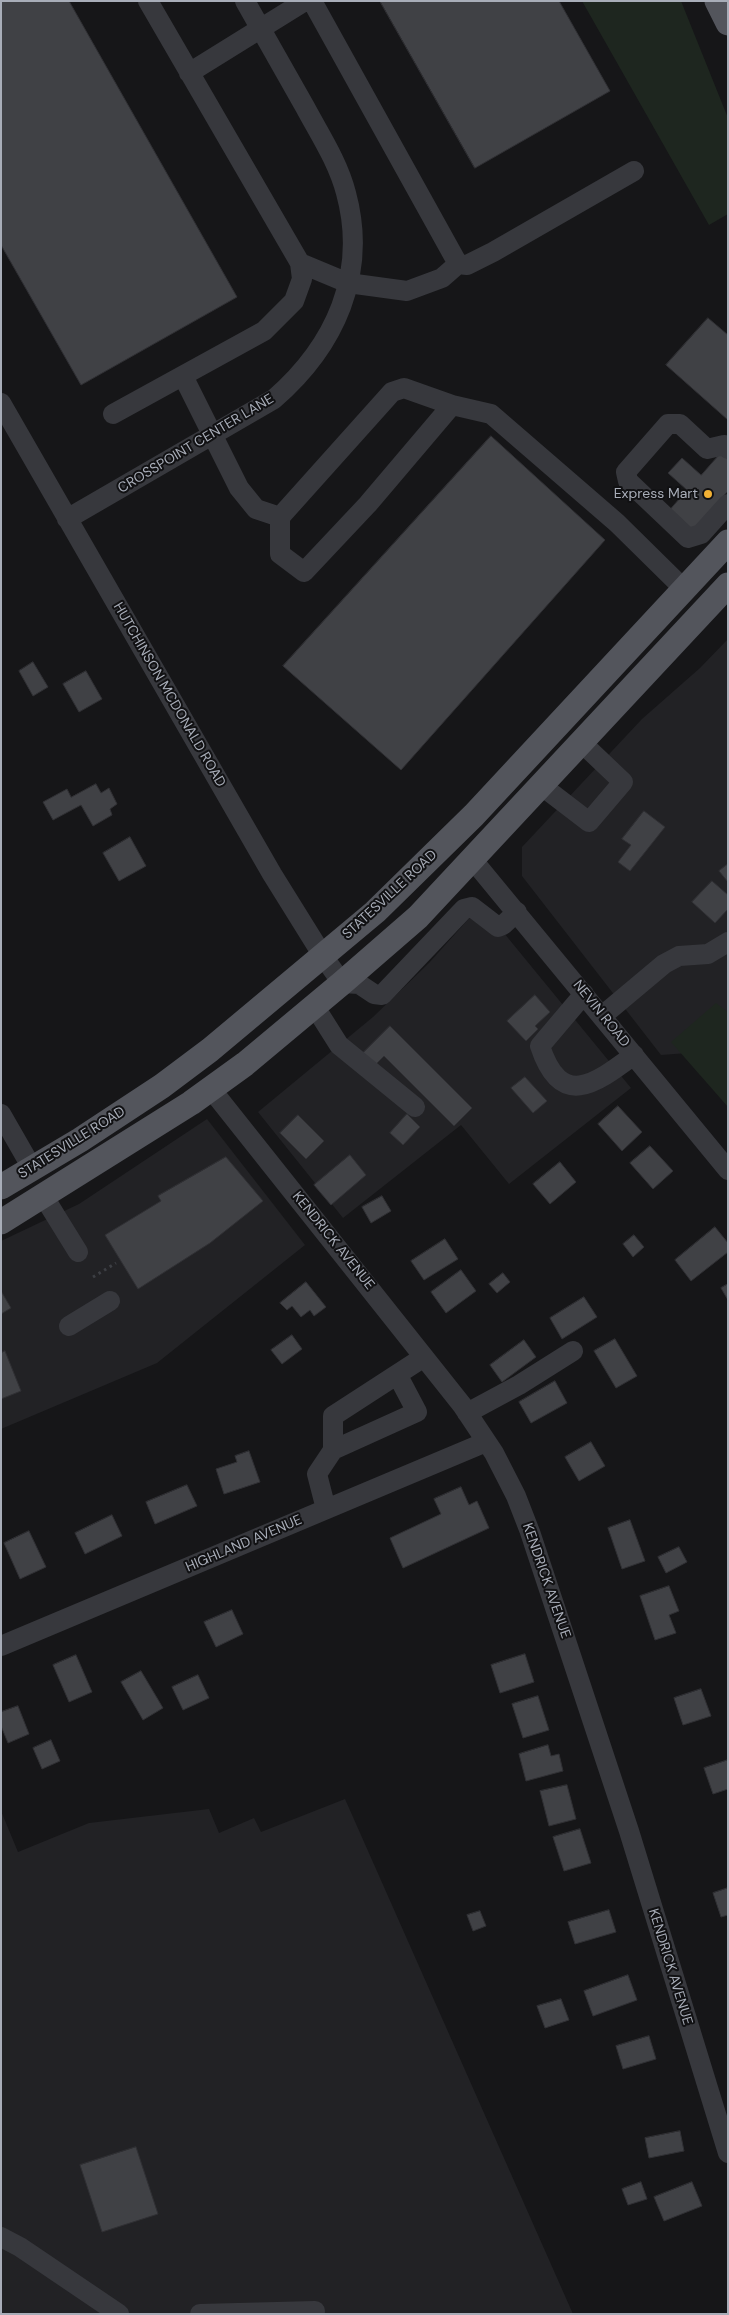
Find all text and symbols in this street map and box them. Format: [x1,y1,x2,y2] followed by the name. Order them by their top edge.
[115,391,277,497] street label: CROSSPOINT CENTER LANE
[614,486,698,502] place label: Express Mart
[702,488,714,500] marker: Express Mart
[109,600,229,790] street label: HUTCHINSON MCDONALD ROAD
[339,847,441,943] street label: STATESVILLE ROAD
[569,977,633,1051] street label: NEVIN ROAD
[15,1103,129,1183] street label: STATESVILLE ROAD
[288,1189,378,1293] street label: KENDRICK AVENUE
[183,1512,305,1576] street label: HIGHLAND AVENUE
[518,1521,574,1641] street label: KENDRICK AVENUE
[644,1907,696,2027] street label: KENDRICK AVENUE

